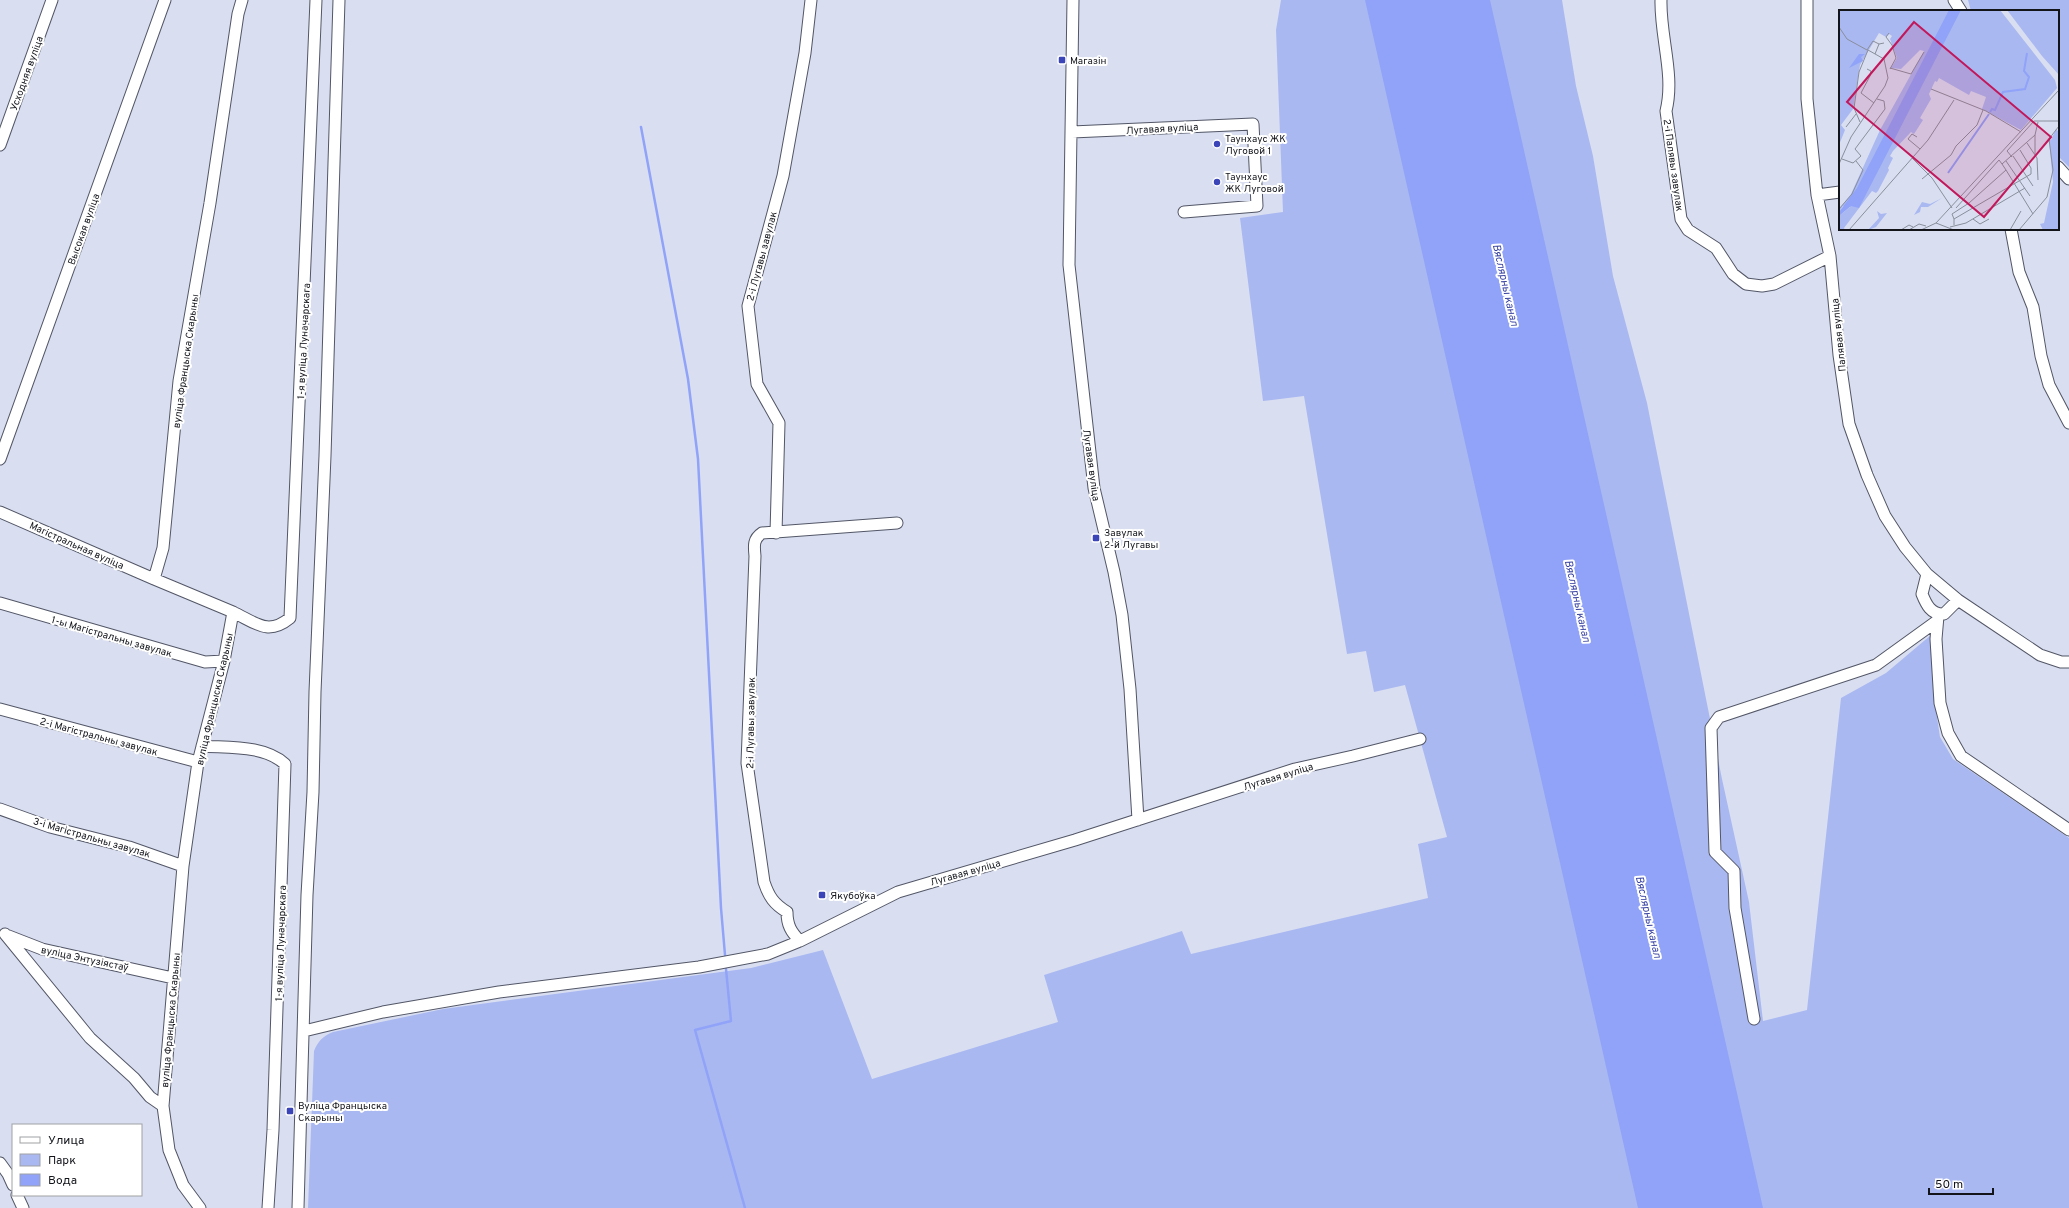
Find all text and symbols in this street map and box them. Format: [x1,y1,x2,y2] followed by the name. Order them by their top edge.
[1839,10,2059,230] inset map
[8,35,47,113] street label: Усходняя вуліца
[1057,55,1067,65] marker: Магазін
[1070,55,1107,68] place label: Магазін
[1660,118,1685,212] street label: 2-і Палявы завулак
[1126,121,1199,138] street label: Лугавая вуліца
[1225,133,1286,158] place label: Таунхаус ЖК Луговой 1
[1212,139,1222,149] marker: Таунхаус ЖК Луговой 1
[1225,171,1284,196] place label: Таунхаус ЖК Луговой
[1212,177,1222,187] marker: Таунхаус ЖК Луговой
[65,192,103,267] street label: Высокая вуліца
[744,210,781,303] street label: 2-і Лугавы завулак
[1489,243,1521,328] water label: Вяслярны канал
[295,283,314,399] street label: 1-я вуліца Луначарскага
[171,293,202,429] street label: вуліца Францыска Скарыны
[1829,298,1850,372] street label: Палявая вуліца
[1079,428,1102,502] street label: Лугавая вуліца
[27,520,126,573] street label: Магістральная вуліца
[1104,527,1158,552] place label: Завулак 2-й Лугавы
[1091,533,1101,543] marker: Завулак 2-й Лугавы
[1561,559,1593,644] water label: Вяслярны канал
[50,614,174,661] street label: 1-ы Магістральны завулак
[194,632,237,767] street label: вуліца Францыска Скарыны
[744,677,759,769] street label: 2-і Лугавы завулак
[38,715,159,760] street label: 2-і Магістральны завулак
[1242,761,1315,794] street label: Лугавая вуліца
[31,815,152,862] street label: 3-і Магістральны завулак
[929,857,1002,890] street label: Лугавая вуліца
[1632,875,1664,960] water label: Вяслярны канал
[273,885,290,1001] street label: 1-я вуліца Луначарскага
[817,890,827,900] marker: Якубоўка
[830,890,876,903] place label: Якубоўка
[40,944,130,975] street label: вуліца Энтузіястаў
[159,952,184,1088] street label: вуліца Францыска Скарыны
[298,1100,387,1125] place label: Вуліца Францыска Скарыны
[285,1106,295,1116] marker: Вуліца Францыска Скарыны
[12,1124,142,1196] legend
[48,1133,84,1149] text: Улица
[48,1153,76,1169] text: Парк
[1929,1170,1993,1196] scale bar
[48,1173,77,1189] text: Вода
[1935,1177,1963,1193] text: 50 m

